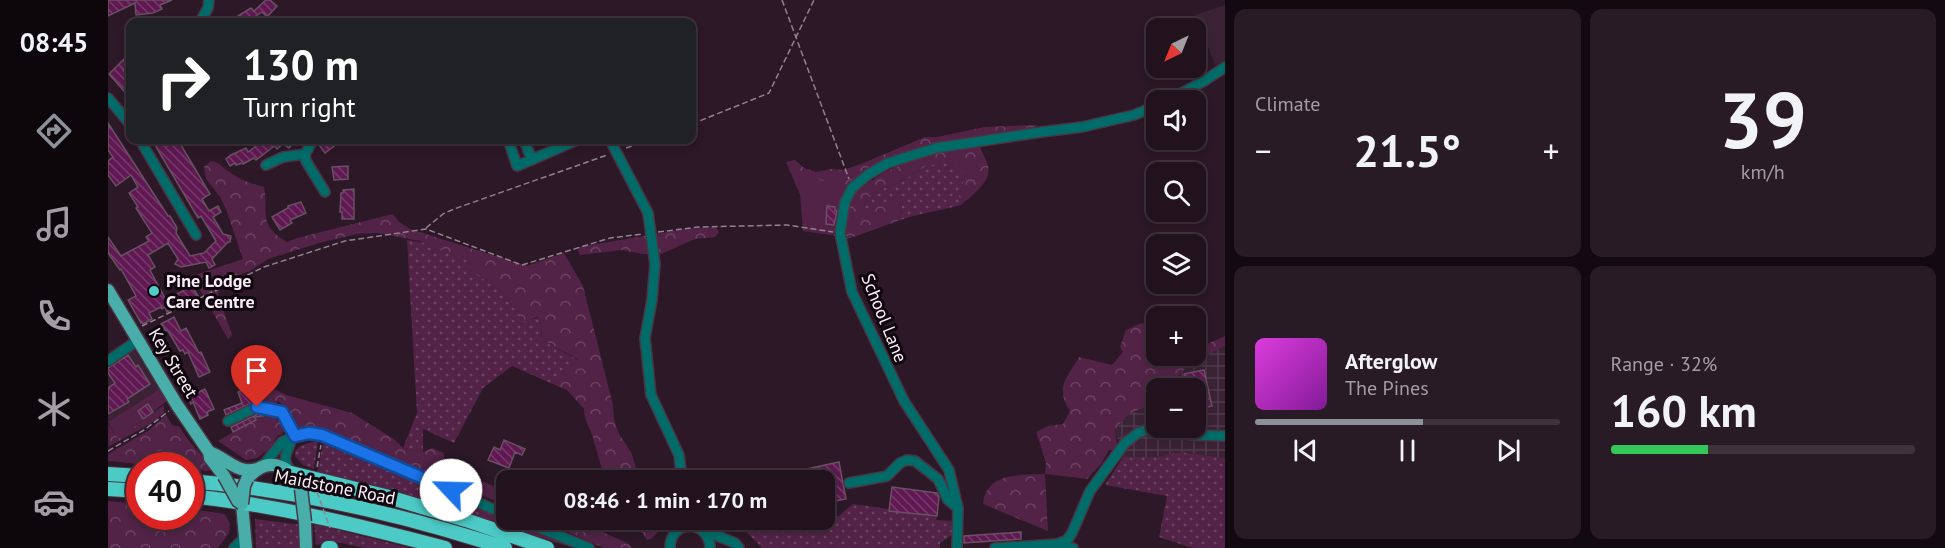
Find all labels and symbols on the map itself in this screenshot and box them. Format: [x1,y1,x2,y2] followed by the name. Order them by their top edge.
[1146,18,1206,78] north arrow
[166,269,255,313] place label: Pine Lodge Care Centre
[856,270,913,366] street label: School Lane
[147,284,161,298] marker: Pine Lodge Care Centre
[144,324,203,402] street label: Key Street
[231,345,282,407] pin
[126,452,204,530] speed limit sign: 40
[419,458,483,522] position arrow
[273,464,398,510] street label: Maidstone Road

